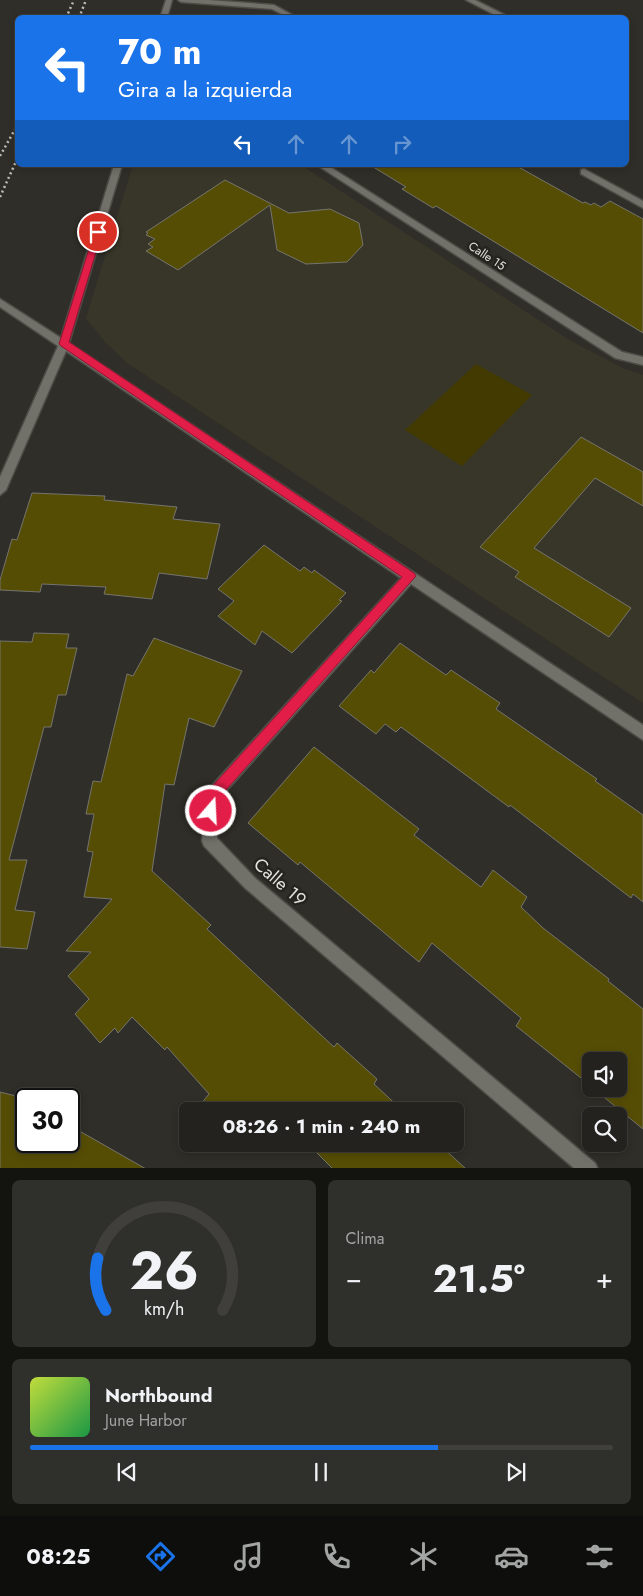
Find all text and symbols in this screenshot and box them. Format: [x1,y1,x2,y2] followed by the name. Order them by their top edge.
[118,27,201,77] text: 70 m
[35,35,100,100] icon: left
[118,73,292,105] text: Gira a la izquierda
[229,130,257,158] icon: left
[282,130,310,158] icon: ahead
[335,130,363,158] icon: ahead
[388,130,416,158] icon: right
[77,211,119,253] pin
[84,218,112,246] icon: arrive
[465,237,509,275] street label: Calle 15
[184,784,236,836] position arrow
[248,852,312,912] street label: Calle 19
[582,1052,627,1152] map controls
[582,1052,627,1097] button: sound
[15,1088,80,1153] speed limit sign: 30
[582,1107,627,1152] button: search
[223,1113,420,1140] text: 08:26 · 1 min · 240 m
[346,1227,384,1250] text: Clima
[129,1233,198,1309] text: 26
[433,1251,525,1306] text: 21.5°
[346,1258,362,1299] text: −
[596,1258,613,1299] text: +
[144,1296,184,1322] text: km/h
[105,1382,212,1409] text: Northbound
[105,1409,187,1432] text: June Harbor
[113,1458,141,1486] icon: previous
[307,1458,335,1486] icon: pause
[502,1458,530,1486] icon: next
[143,1539,178,1574] icon: directions
[231,1539,266,1574] icon: music
[319,1539,354,1574] icon: phone
[406,1539,441,1574] icon: climate
[494,1539,529,1574] icon: car
[582,1539,617,1574] icon: filters
[26,1540,90,1572] text: 08:25

